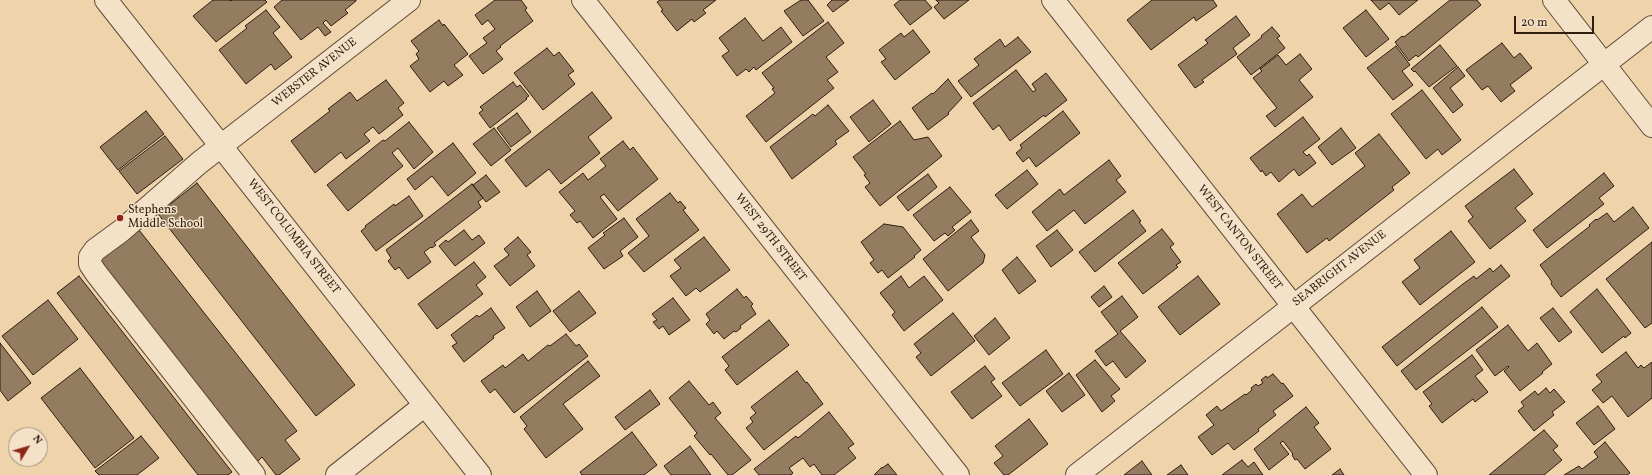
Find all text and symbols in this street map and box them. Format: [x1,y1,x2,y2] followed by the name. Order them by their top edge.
[1516,8,1596,34] scale bar
[1521,15,1548,31] text: 20 m
[270,35,360,111] street label: WEBSTER AVENUE
[244,177,342,297] street label: WEST COLUMBIA STREET
[1194,183,1284,293] street label: WEST CANTON STREET
[731,191,809,285] street label: WEST 29TH STREET
[128,204,203,232] place label: Stephens Middle School
[115,213,125,223] marker: Stephens Middle School
[1290,228,1390,310] street label: SEABRIGHT AVENUE
[8,427,48,467] north arrow
[29,432,45,448] text: N

